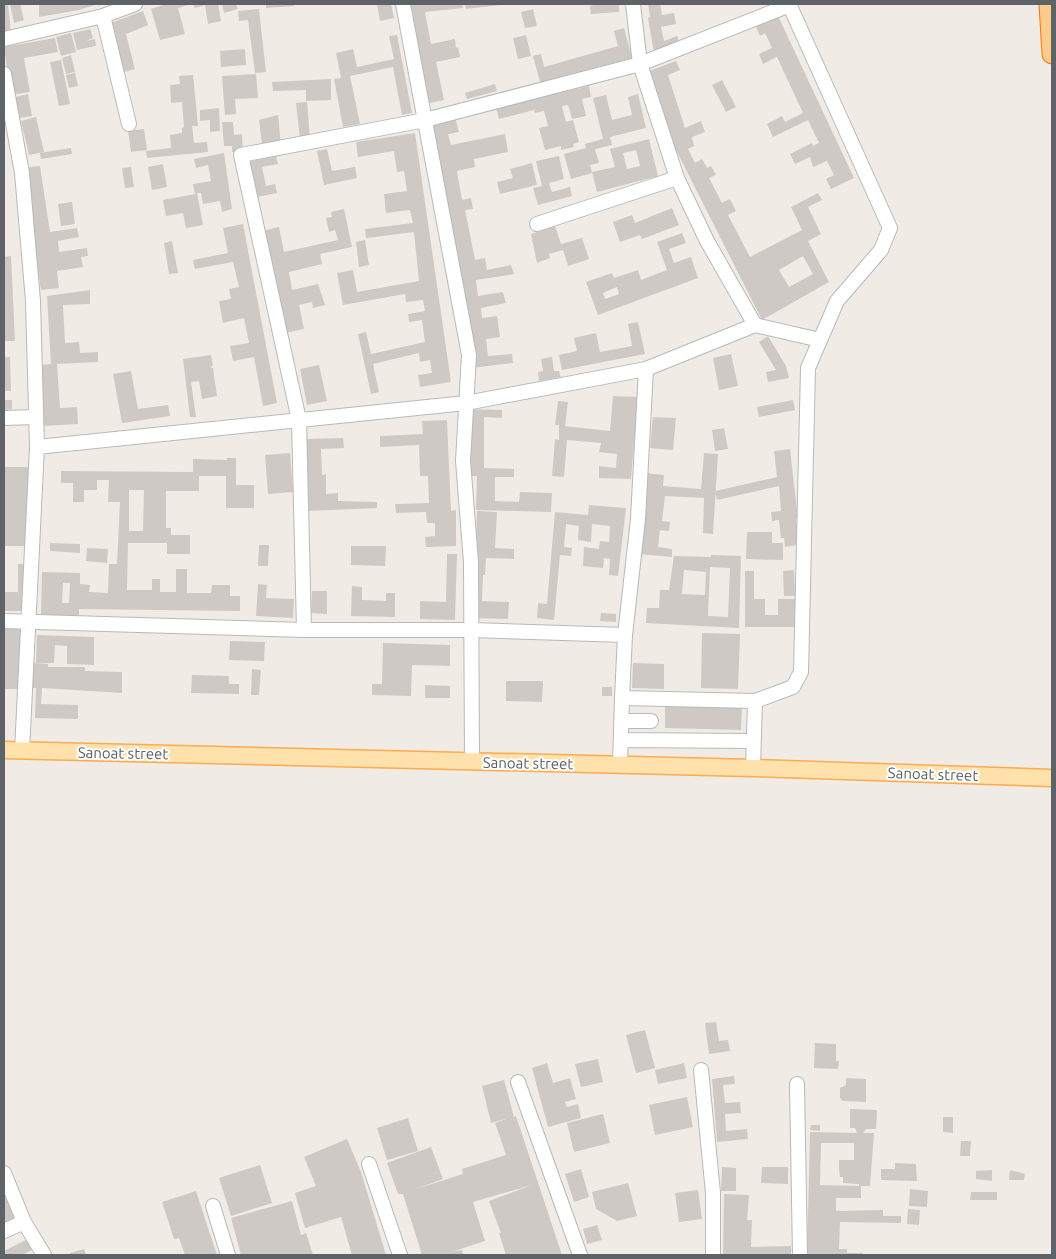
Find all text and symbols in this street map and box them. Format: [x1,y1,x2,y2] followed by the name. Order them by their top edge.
[78,744,168,762] street label: Sanoat street
[483,754,573,772] street label: Sanoat street
[887,764,979,784] street label: Sanoat street

